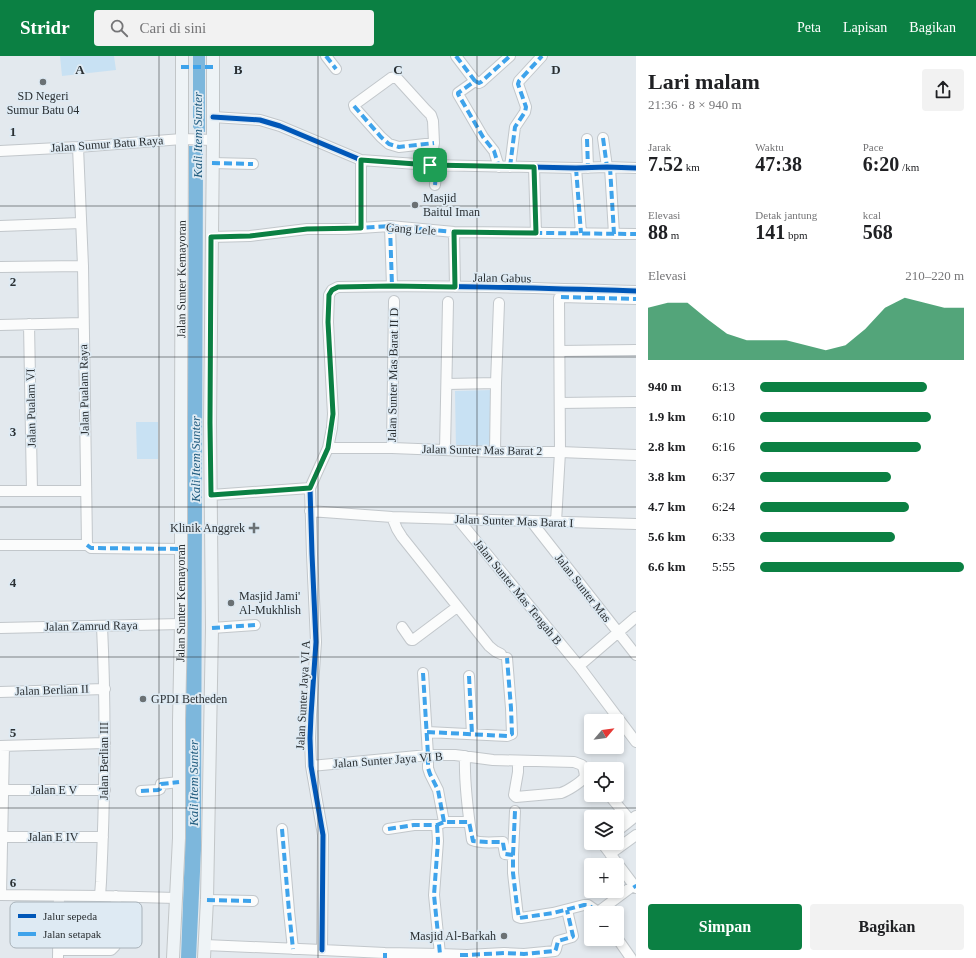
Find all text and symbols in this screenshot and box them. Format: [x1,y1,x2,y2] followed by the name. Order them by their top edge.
[94,10,374,46] search box
[20,17,70,38] text: Stridr
[108,17,130,39] icon: search
[140,20,206,36] text: Cari di sini
[797,20,821,35] text: Peta
[843,20,887,35] text: Lapisan
[909,20,956,35] text: Bagikan
[75,62,85,77] text: A
[234,62,243,77] text: B
[393,62,403,77] text: C
[551,62,561,77] text: D
[648,69,760,94] text: Lari malam
[922,69,964,111] button: share
[38,77,48,87] marker: SD Negeri Sumur Batu 04
[7,89,79,117] place label: SD Negeri Sumur Batu 04
[190,91,205,179] water label: Kali Item Sunter
[648,97,742,112] text: 21:36 · 8 × 940 m
[10,124,16,139] text: 1
[50,133,165,155] street label: Jalan Sumur Batu Raya
[648,141,671,153] text: Jarak
[755,141,784,153] text: Waktu
[863,141,883,153] text: Pace
[413,148,447,182] pin
[648,153,683,175] text: 7.52
[755,153,802,175] text: 47:38
[863,153,899,175] text: 6:20
[419,154,441,176] icon: arrive
[683,161,700,173] text: km
[899,161,919,173] text: /km
[423,191,480,219] place label: Masjid Baitul Iman
[410,200,420,210] marker: Masjid Baitul Iman
[648,209,680,221] text: Elevasi
[755,209,817,221] text: Detak jantung
[863,209,881,221] text: kcal
[174,220,189,338] street label: Jalan Sunter Kemayoran
[385,220,437,238] street label: Gang Lele
[648,221,668,243] text: 88
[755,221,785,243] text: 141
[863,221,893,243] text: 568
[668,229,679,241] text: m
[785,229,808,241] text: bpm
[648,268,686,283] text: Elevasi
[905,268,964,283] text: 210–220 m
[473,270,532,286] street label: Jalan Gabus
[10,274,16,289] text: 2
[385,307,401,442] street label: Jalan Sunter Mas Barat II D
[76,344,92,436] street label: Jalan Pualam Raya
[23,368,39,448] street label: Jalan Pualam VI
[648,379,682,394] text: 940 m
[712,379,735,394] text: 6:13
[648,409,686,424] text: 1.9 km
[712,409,735,424] text: 6:10
[188,415,203,503] water label: Kali Item Sunter
[10,424,17,439] text: 3
[648,439,686,454] text: 2.8 km
[712,439,735,454] text: 6:16
[422,442,542,458] street label: Jalan Sunter Mas Barat 2
[648,469,686,484] text: 3.8 km
[712,469,735,484] text: 6:37
[648,499,686,514] text: 4.7 km
[712,499,735,514] text: 6:24
[454,512,574,530] street label: Jalan Sunter Mas Barat I
[170,521,245,535] place label: Klinik Anggrek
[248,522,260,534] marker: Klinik Anggrek
[648,529,686,544] text: 5.6 km
[712,529,735,544] text: 6:33
[471,536,565,648] street label: Jalan Sunter Mas Tengah B
[173,544,188,662] street label: Jalan Sunter Kemayoran
[552,551,614,625] street label: Jalan Sunter Mas
[648,559,686,574] text: 6.6 km
[712,559,735,574] text: 5:55
[10,575,17,590] text: 4
[239,589,301,617] place label: Masjid Jami' Al-Mukhlish
[226,598,236,608] marker: Masjid Jami' Al-Mukhlish
[44,618,138,634] street label: Jalan Zamrud Raya
[293,640,313,750] street label: Jalan Sunter Jaya VI A
[15,682,89,698] street label: Jalan Berlian II
[151,692,227,706] place label: GPDI Betheden
[138,694,148,704] marker: GPDI Betheden
[584,714,624,754] north arrow
[584,714,624,946] map controls
[97,722,111,800] street label: Jalan Berlian III
[10,725,17,740] text: 5
[186,739,201,827] water label: Kali Item Sunter
[333,749,443,771] street label: Jalan Sunter Jaya VI B
[584,762,624,802] button: locate
[31,783,78,797] street label: Jalan E V
[584,810,624,850] button: layers
[28,830,79,844] street label: Jalan E IV
[584,858,624,898] button: +
[10,875,17,890] text: 6
[10,902,142,948] legend
[648,904,802,950] button: Simpan
[810,904,964,950] button: Bagikan
[584,906,624,946] button: −
[43,910,97,922] text: Jalur sepeda
[43,928,102,940] text: Jalan setapak
[410,929,496,943] place label: Masjid Al-Barkah
[499,931,509,941] marker: Masjid Al-Barkah

